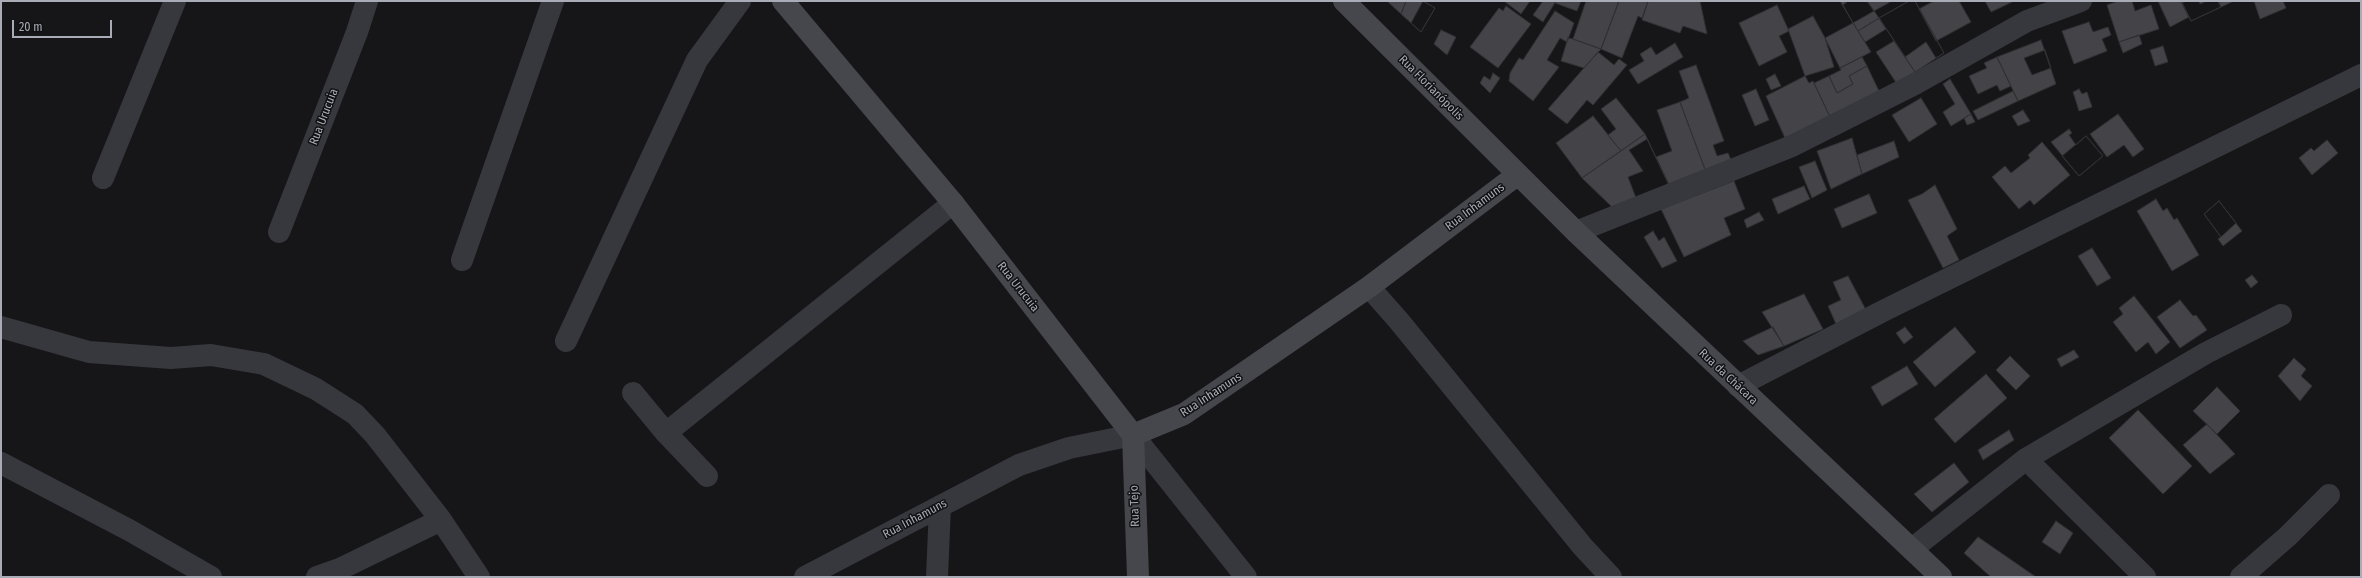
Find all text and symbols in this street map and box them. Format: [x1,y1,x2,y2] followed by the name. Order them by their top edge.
[14,12,114,38] scale bar
[19,20,43,34] text: 20 m
[1396,53,1466,123] street label: Rua Florianópolis
[307,87,341,147] street label: Rua Urucuia
[1443,180,1507,234] street label: Rua Inhamuns
[994,259,1042,315] street label: Rua Urucuia
[1696,346,1760,408] street label: Rua da Chácara
[1178,370,1244,420] street label: Rua Inhamuns
[1127,485,1143,527] street label: Rua Tejo
[881,496,949,542] street label: Rua Inhamuns

